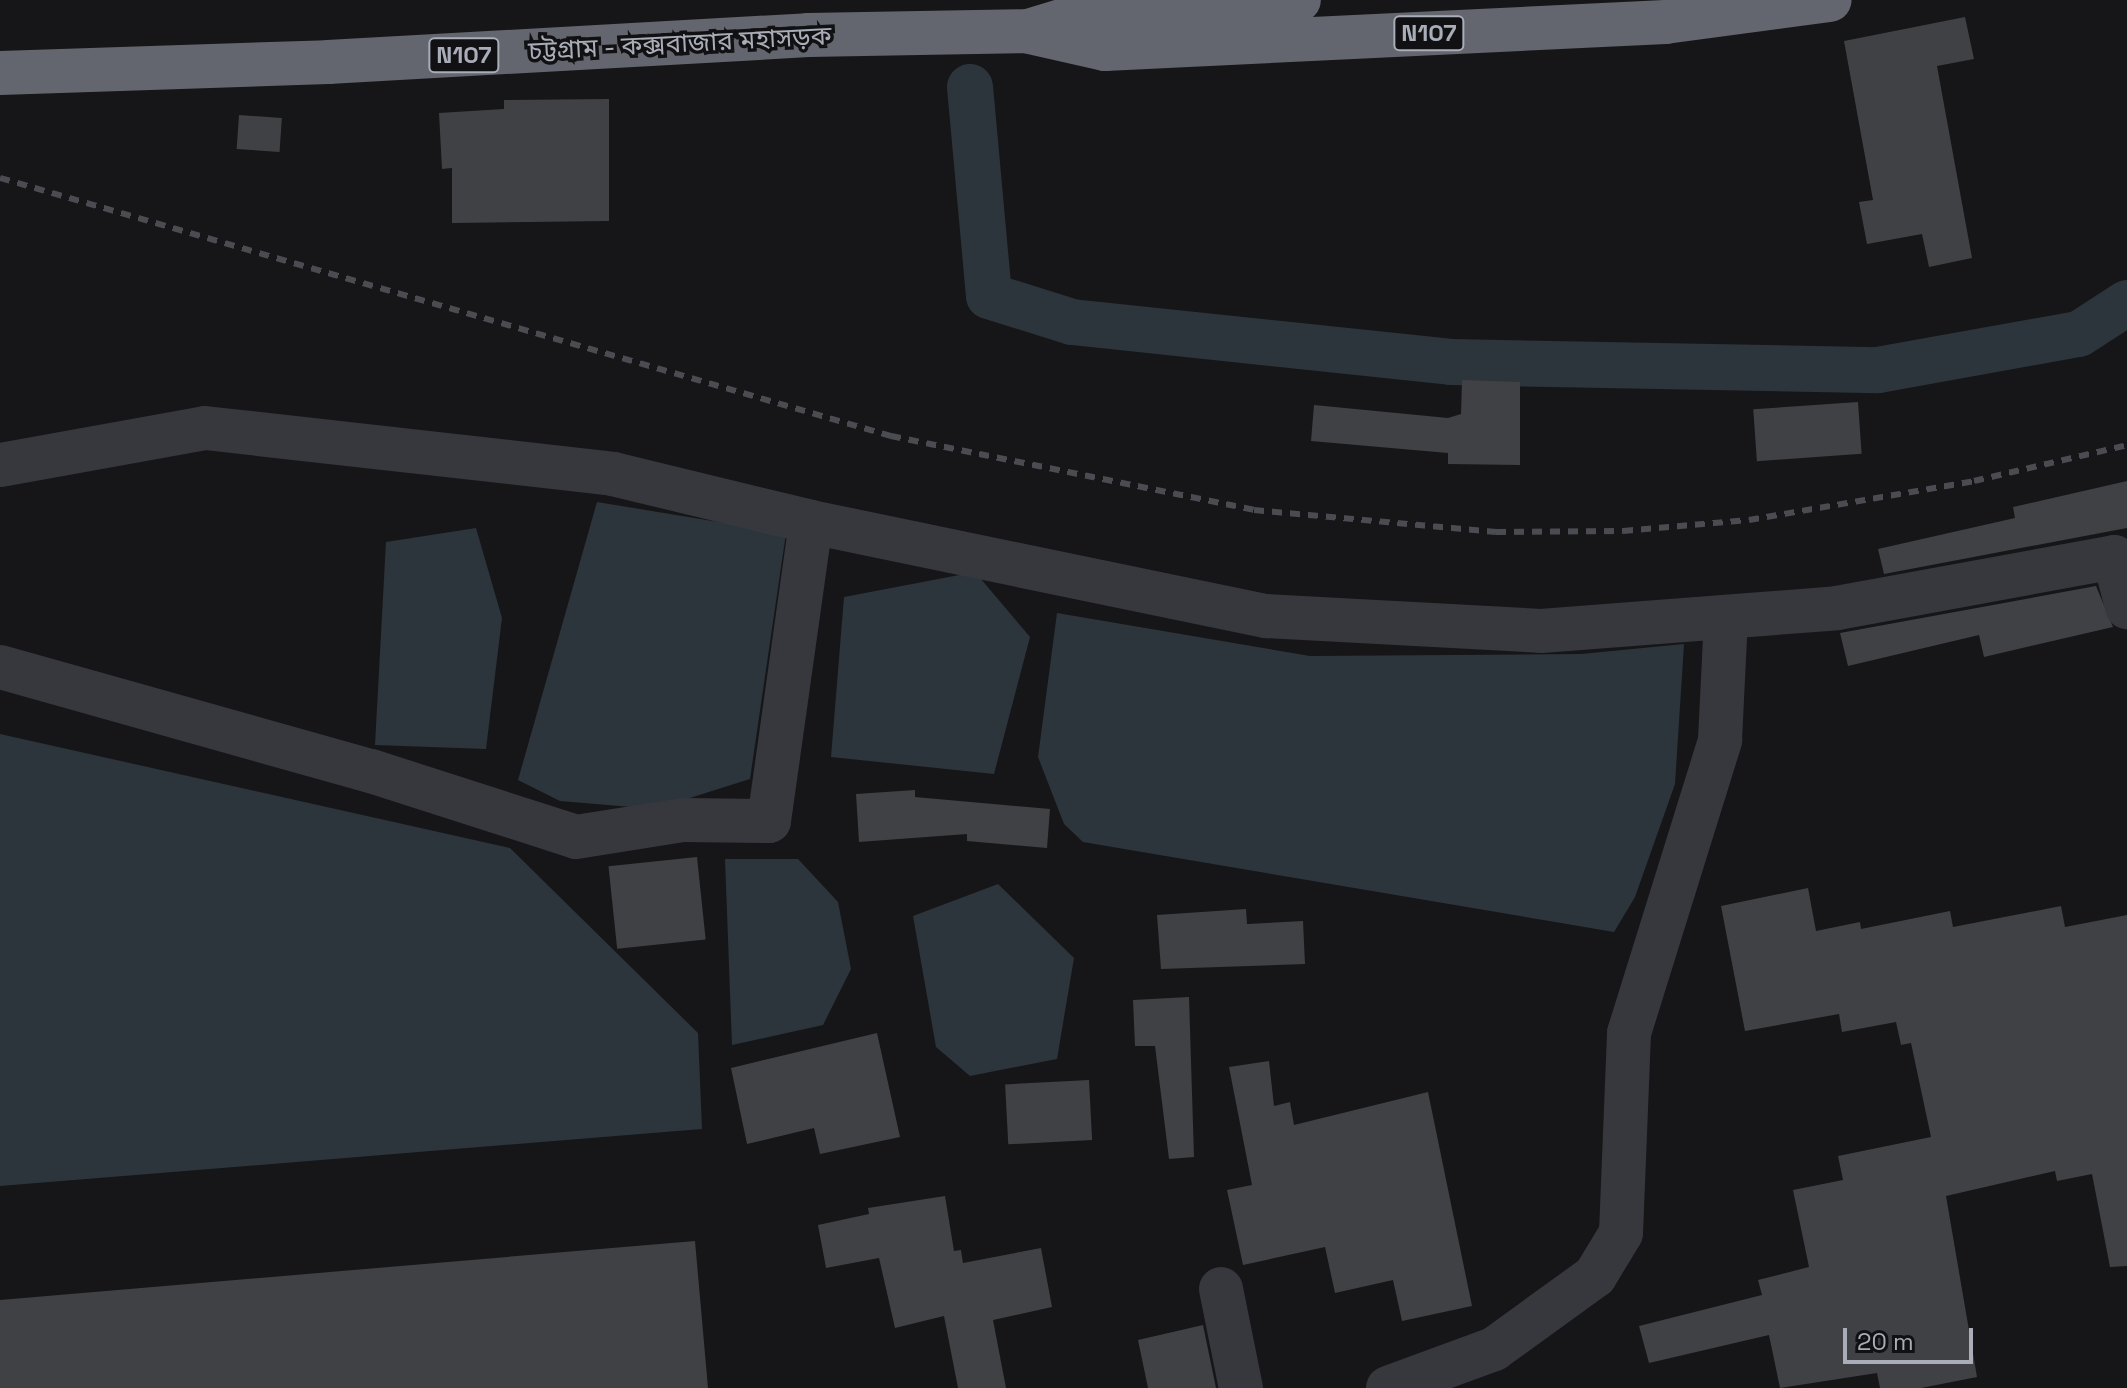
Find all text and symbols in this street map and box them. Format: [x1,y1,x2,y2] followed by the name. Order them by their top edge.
[1393,13,1465,53] road number: N107
[527,20,833,68] street label: চট্টগ্রাম - কক্সবাজার মহাসড়ক
[428,35,500,75] road number: N107
[1847,1312,1977,1362] scale bar
[1857,1326,1914,1357] text: 20 m

